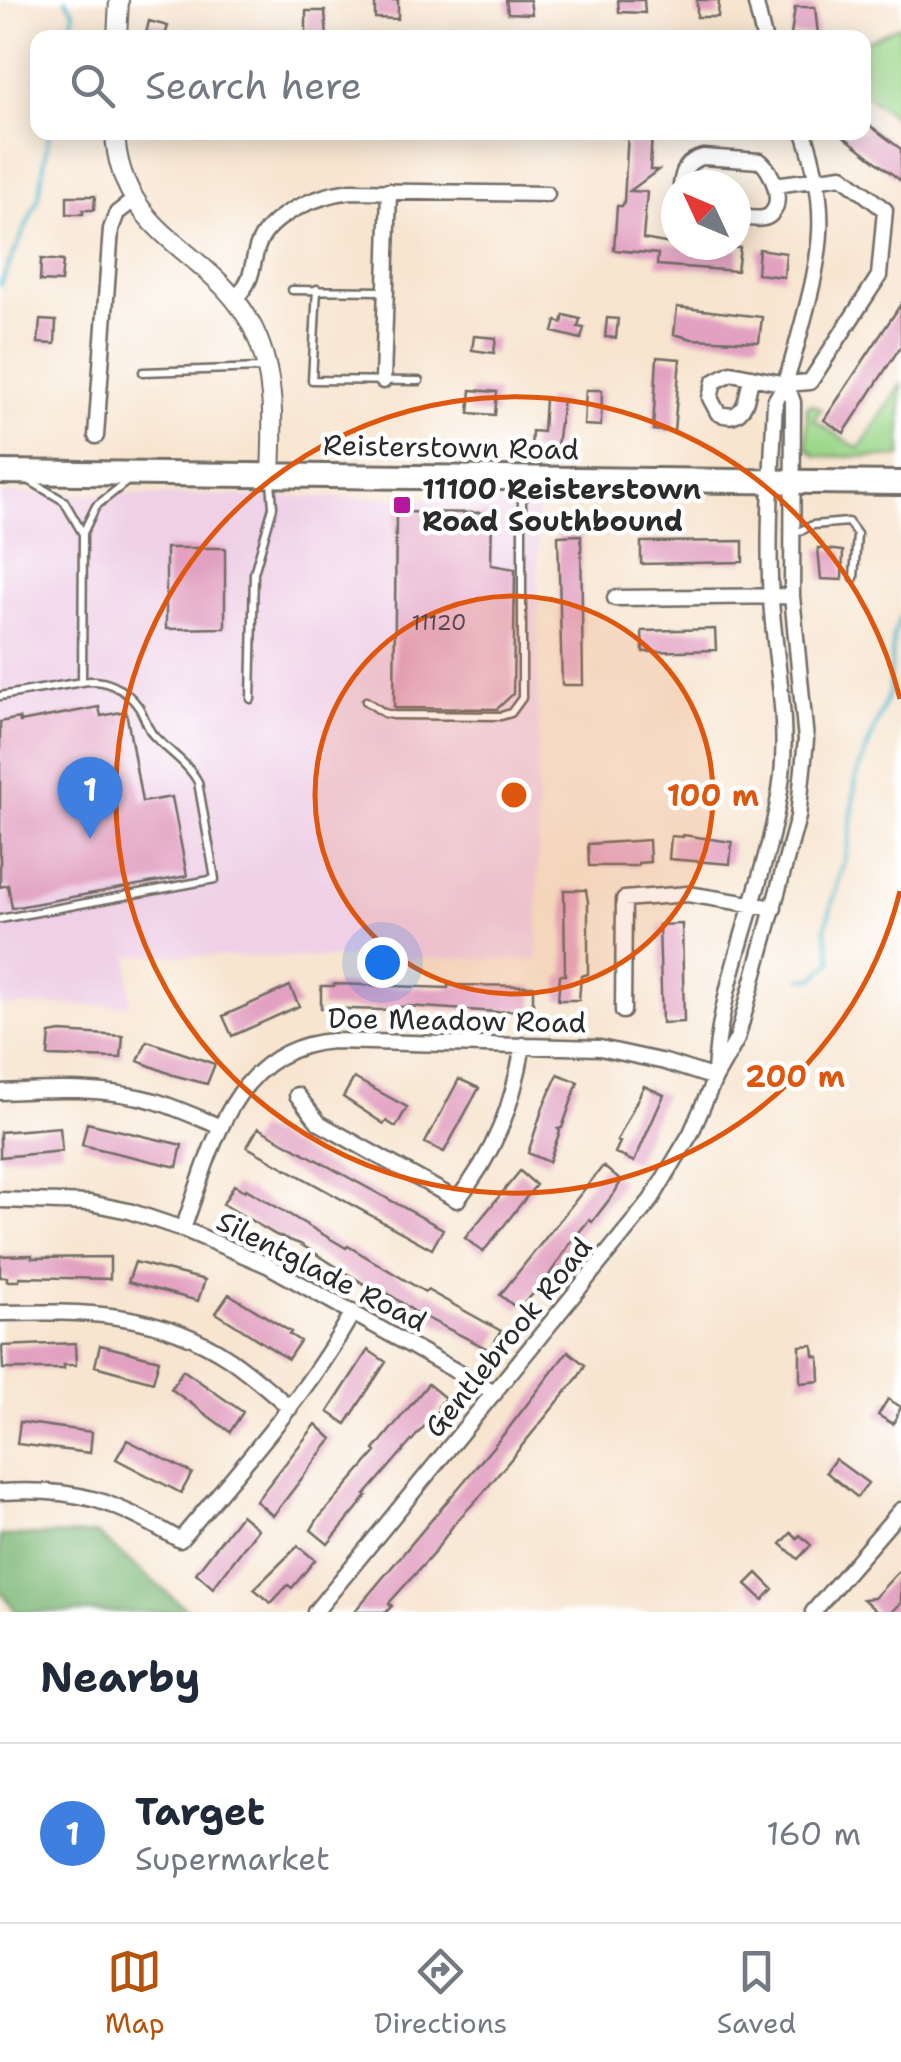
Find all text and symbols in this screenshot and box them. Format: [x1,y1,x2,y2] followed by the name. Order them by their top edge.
[30,30,871,140] search box
[65,58,120,113] icon: search
[145,60,362,111] text: Search here
[661,170,751,260] north arrow
[323,426,579,468] street label: Reisterstown Road
[422,470,701,540] place label: 11100 Reisterstown Road Southbound
[391,494,413,516] marker: 11100 Reisterstown Road Southbound
[411,608,467,637] house number: 11120
[58,756,122,839] pin: 1
[667,775,759,816] text: 100 m
[496,777,532,813] centre of rings
[357,937,408,988] your location
[328,999,586,1041] street label: Doe Meadow Road
[745,1056,845,1097] text: 200 m
[210,1202,434,1340] street label: Silentglade Road
[416,1229,600,1445] street label: Gentlebrook Road
[40,1649,200,1705] text: Nearby
[135,1786,265,1837] text: Target
[65,1812,80,1855] text: 1
[766,1812,861,1855] text: 160 m
[135,1837,330,1880] text: Supermarket
[105,1944,165,2042] tab: Map
[374,1944,507,2042] tab: Directions
[717,1944,796,2042] tab: Saved

